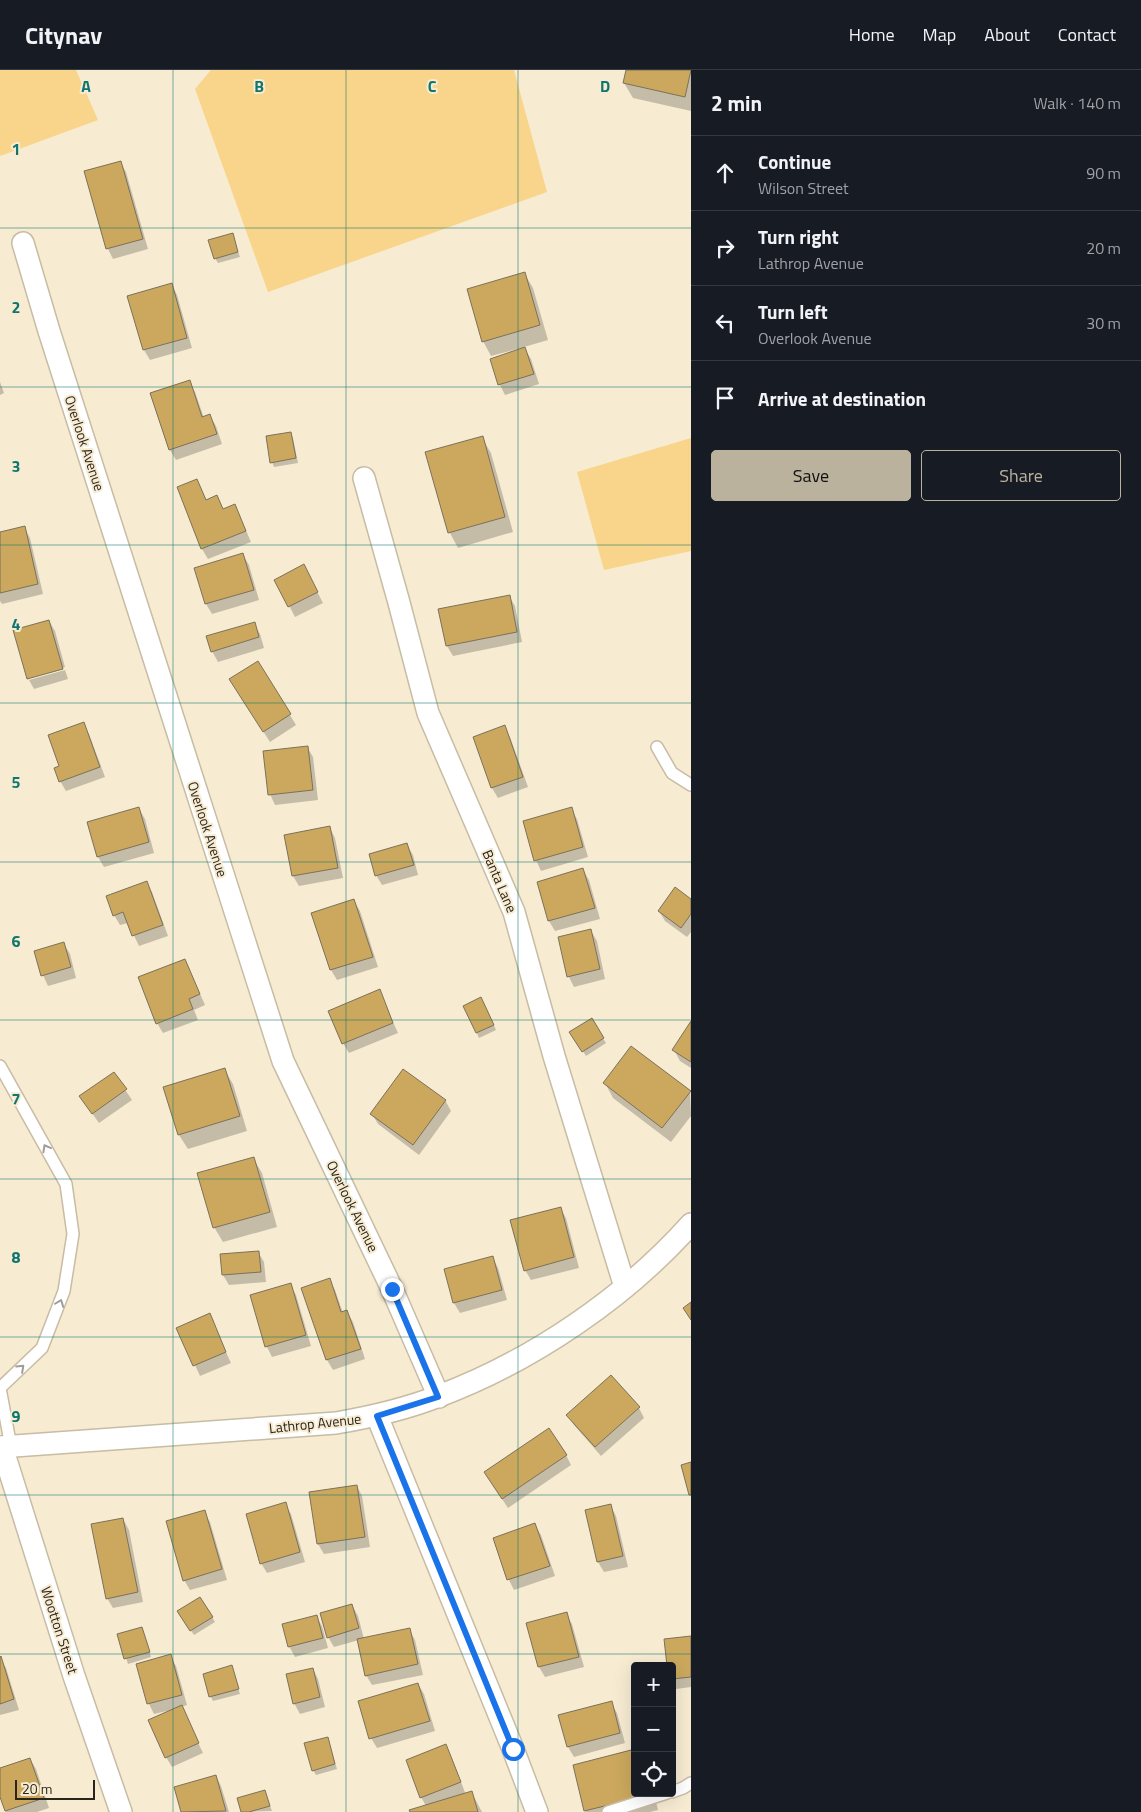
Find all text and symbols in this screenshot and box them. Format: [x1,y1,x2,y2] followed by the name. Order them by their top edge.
[25,17,102,53] text: Citynav
[849,21,895,48] text: Home
[923,21,956,48] text: Map
[984,21,1030,48] text: About
[1058,21,1116,48] text: Contact
[81,74,91,98] text: A
[254,74,264,98] text: B
[428,74,437,98] text: C
[600,74,610,98] text: D
[711,87,762,119] text: 2 min
[1033,91,1121,115] text: Walk · 140 m
[12,137,20,161] text: 1
[758,147,831,176] text: Continue
[711,159,739,187] icon: ahead
[1086,161,1121,185] text: 90 m
[758,176,849,200] text: Wilson Street
[758,222,839,251] text: Turn right
[711,234,739,262] icon: right
[1086,236,1121,260] text: 20 m
[758,251,864,275] text: Lathrop Avenue
[12,295,20,319] text: 2
[758,297,828,326] text: Turn left
[711,309,739,337] icon: left
[1086,311,1121,335] text: 30 m
[758,326,872,350] text: Overlook Avenue
[711,384,739,412] icon: arrive
[758,384,926,413] text: Arrive at destination
[60,393,110,493] street label: Overlook Avenue
[711,450,911,501] button: Save
[921,450,1121,501] button: Share
[12,454,20,478] text: 3
[12,612,21,636] text: 4
[12,770,21,794] text: 5
[183,779,233,879] street label: Overlook Avenue
[477,846,523,916] street label: Banta Lane
[12,929,21,953] text: 6
[12,1087,20,1111] text: 7
[42,1144,52,1153] one-way arrow
[322,1157,384,1255] street label: Overlook Avenue
[12,1245,21,1269] text: 8
[381,1278,404,1301] route end
[54,1299,64,1307] one-way arrow
[15,1365,24,1374] one-way arrow
[12,1404,21,1428] text: 9
[268,1408,362,1438] street label: Lathrop Avenue
[36,1584,84,1676] street label: Wootton Street
[631,1662,676,1797] map controls
[631,1662,676,1707] button: +
[631,1707,676,1752] button: −
[502,1738,525,1761] route start
[631,1752,676,1797] button: locate
[15,1777,95,1800] scale bar
[22,1778,52,1799] text: 20 m

